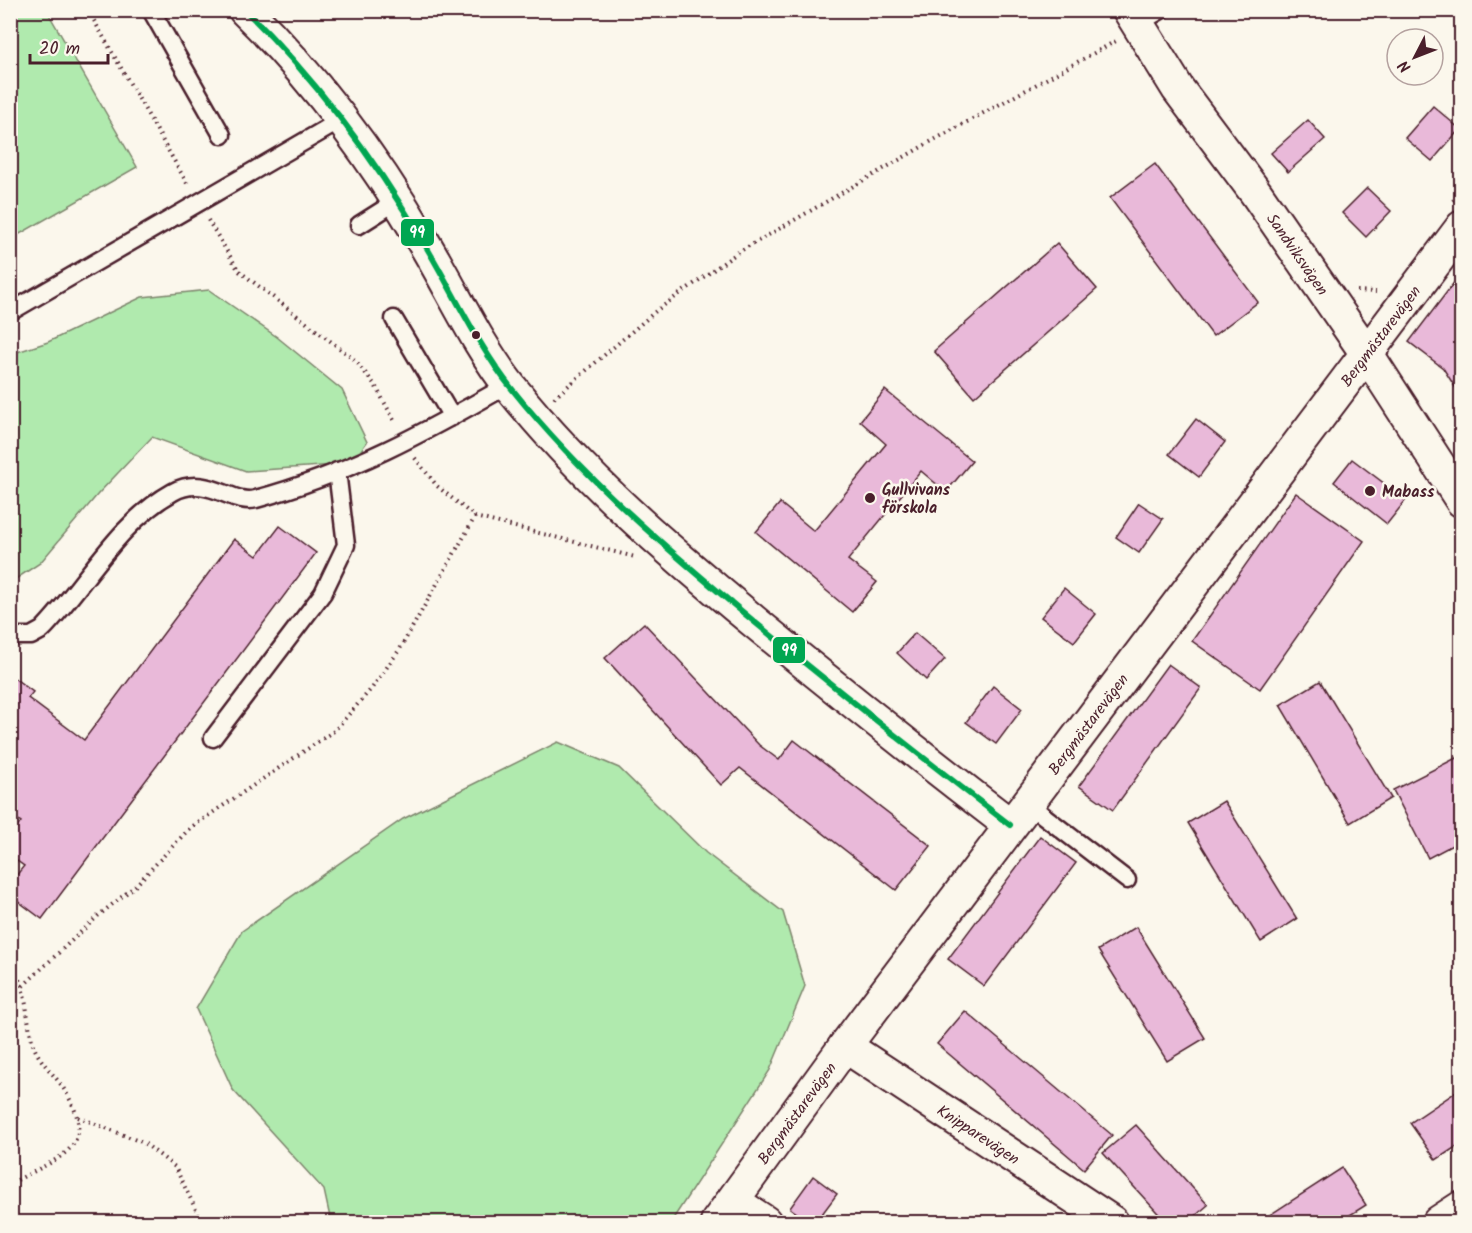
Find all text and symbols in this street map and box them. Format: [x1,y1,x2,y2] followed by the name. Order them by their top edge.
[30,27,108,65] scale bar
[1385,27,1445,87] north arrow
[39,35,80,64] text: 20 m
[1392,54,1418,78] text: N
[1260,209,1334,301] street label: Sandviksvägen
[400,218,435,247] line badge: 99
[409,221,425,246] text: 99
[1335,281,1428,393] street label: Bergmästarevägen
[470,329,482,341] unlabelled marker
[882,478,951,521] place label: Gullvivans förskola
[1382,480,1435,505] place label: Mabass
[1363,484,1377,498] marker: Mabass
[863,491,877,505] marker: Gullvivans förskola
[772,636,806,664] line badge: 99
[781,639,797,664] text: 99
[1042,669,1135,781] street label: Bergmästarevägen
[752,1057,843,1170] street label: Bergmästarevägen
[931,1099,1024,1172] street label: Knipparevägen

